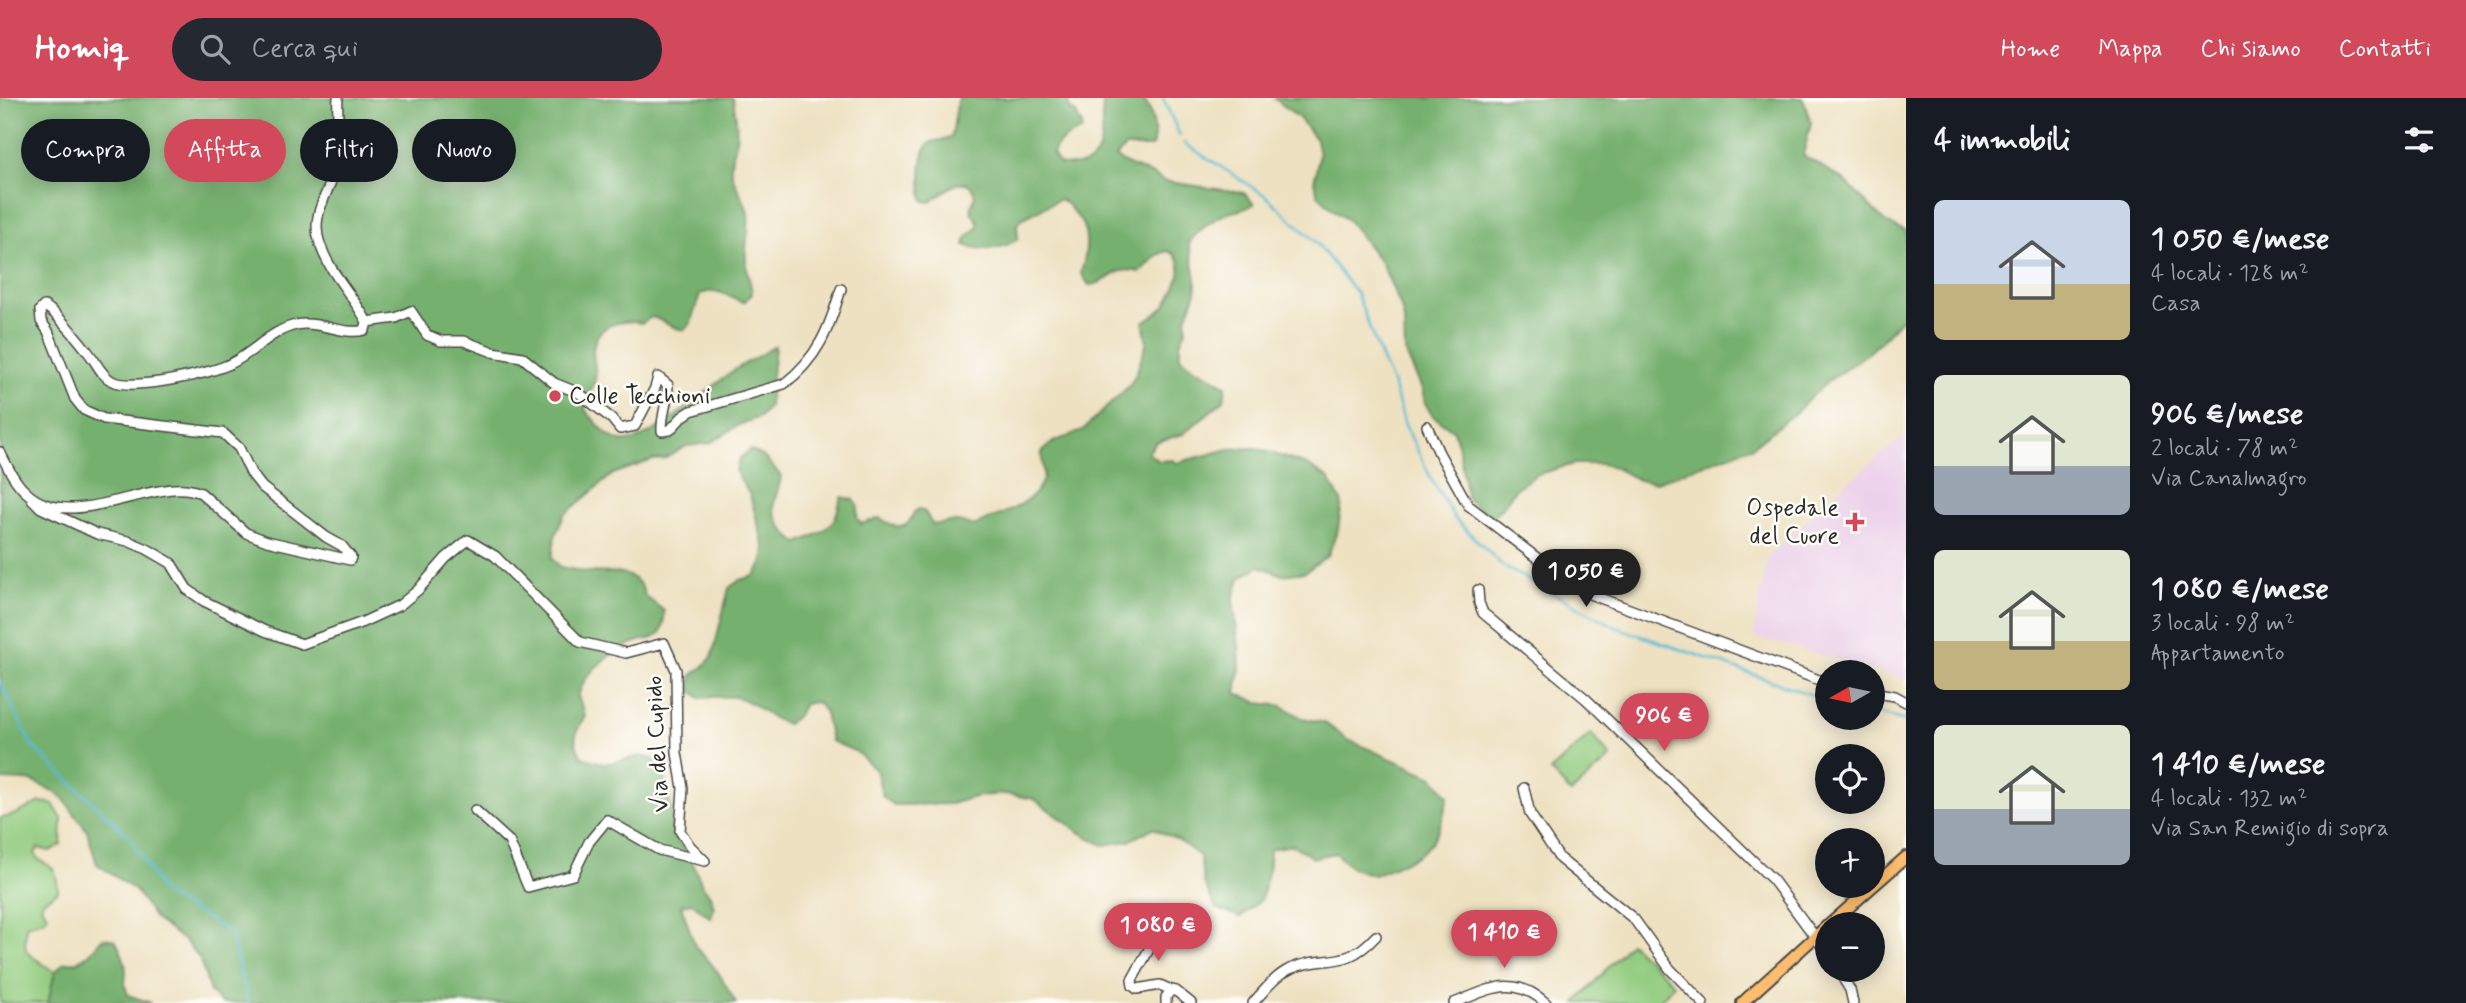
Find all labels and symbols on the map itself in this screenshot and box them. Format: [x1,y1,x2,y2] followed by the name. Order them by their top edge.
[569,381,710,412] place label: Colle Tecchioni
[547,388,563,404] marker: Colle Tecchioni
[1746,493,1839,552] place label: Ospedale del Cuore
[1845,512,1865,532] marker: Ospedale del Cuore
[1521,550,1651,609] pin: 1 050 €
[1815,660,1885,730] north arrow
[639,675,677,813] street label: Via del Cupido
[1615,694,1713,753] pin: 906 €
[1093,904,1223,963] pin: 1 080 €
[1439,910,1569,970] pin: 1 410 €

